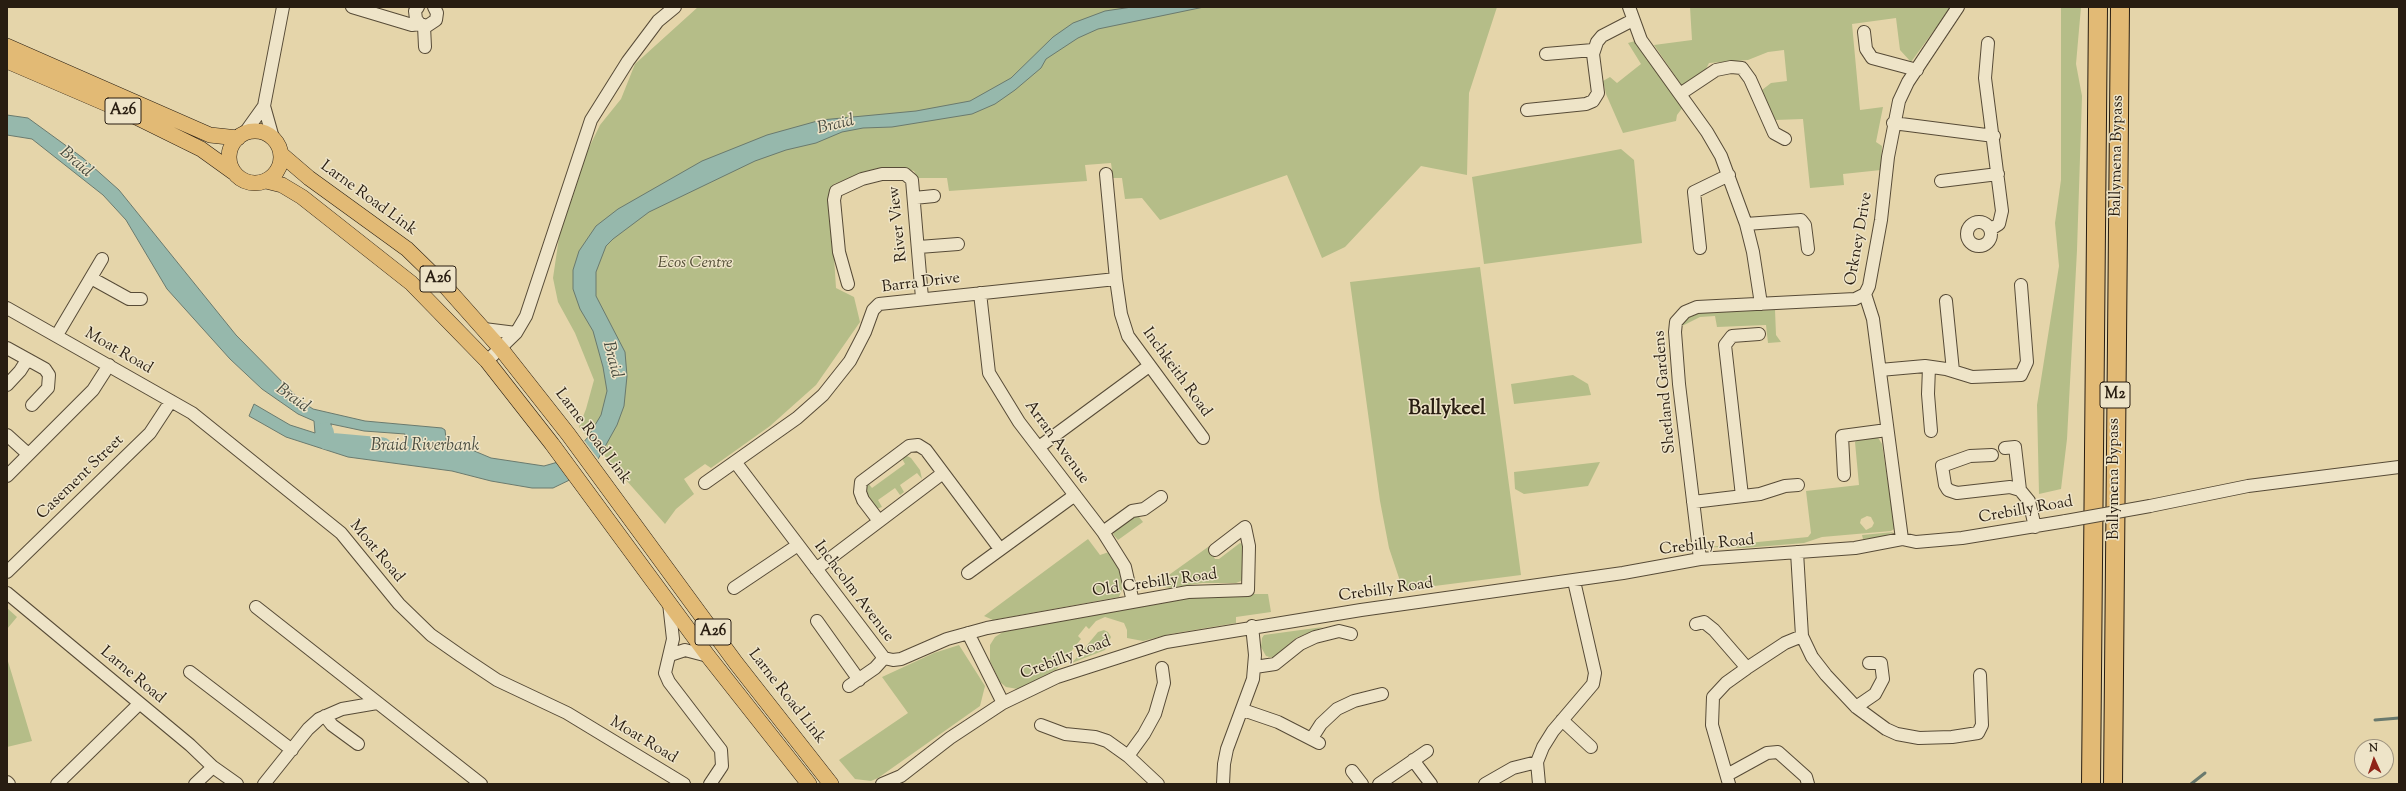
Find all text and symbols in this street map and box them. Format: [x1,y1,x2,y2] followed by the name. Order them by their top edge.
[2107,95,2129,217] street label: Ballymena Bypass
[105,98,141,124] road number: A26
[816,112,856,140] water label: Braid
[54,143,96,183] water label: Braid
[316,158,420,240] street label: Larne Road Link
[885,185,913,263] street label: River View
[1842,191,1878,287] street label: Orkney Drive
[657,254,733,274] park label: Ecos Centre
[420,266,456,292] road number: A26
[881,270,961,298] street label: Barra Drive
[81,325,155,379] street label: Moat Road
[1137,325,1215,421] street label: Inchkeith Road
[1651,330,1681,454] street label: Shetland Gardens
[597,340,625,380] water label: Braid
[271,380,313,418] water label: Braid
[2100,382,2130,408] road number: M2
[550,385,634,489] street label: Larne Road Link
[1019,398,1093,488] street label: Arran Avenue
[1408,399,1486,423] district label: Ballykeel
[2105,418,2125,540] street label: Ballymena Bypass
[33,432,129,524] street label: Casement Street
[371,437,479,457] water label: Braid Riverbank
[1977,493,2075,529] street label: Crebilly Road
[344,517,408,587] street label: Moat Road
[1659,531,1755,561] street label: Crebilly Road
[809,538,897,646] street label: Inchcolm Avenue
[1091,566,1219,602] street label: Old Crebilly Road
[1337,575,1435,607] street label: Crebilly Road
[695,619,731,645] road number: A26
[1018,633,1114,685] street label: Crebilly Road
[96,643,168,709] street label: Larne Road
[743,646,829,748] street label: Larne Road Link
[606,713,680,769] street label: Moat Road
[2354,739,2394,779] north arrow
[2369,740,2378,756] text: N

